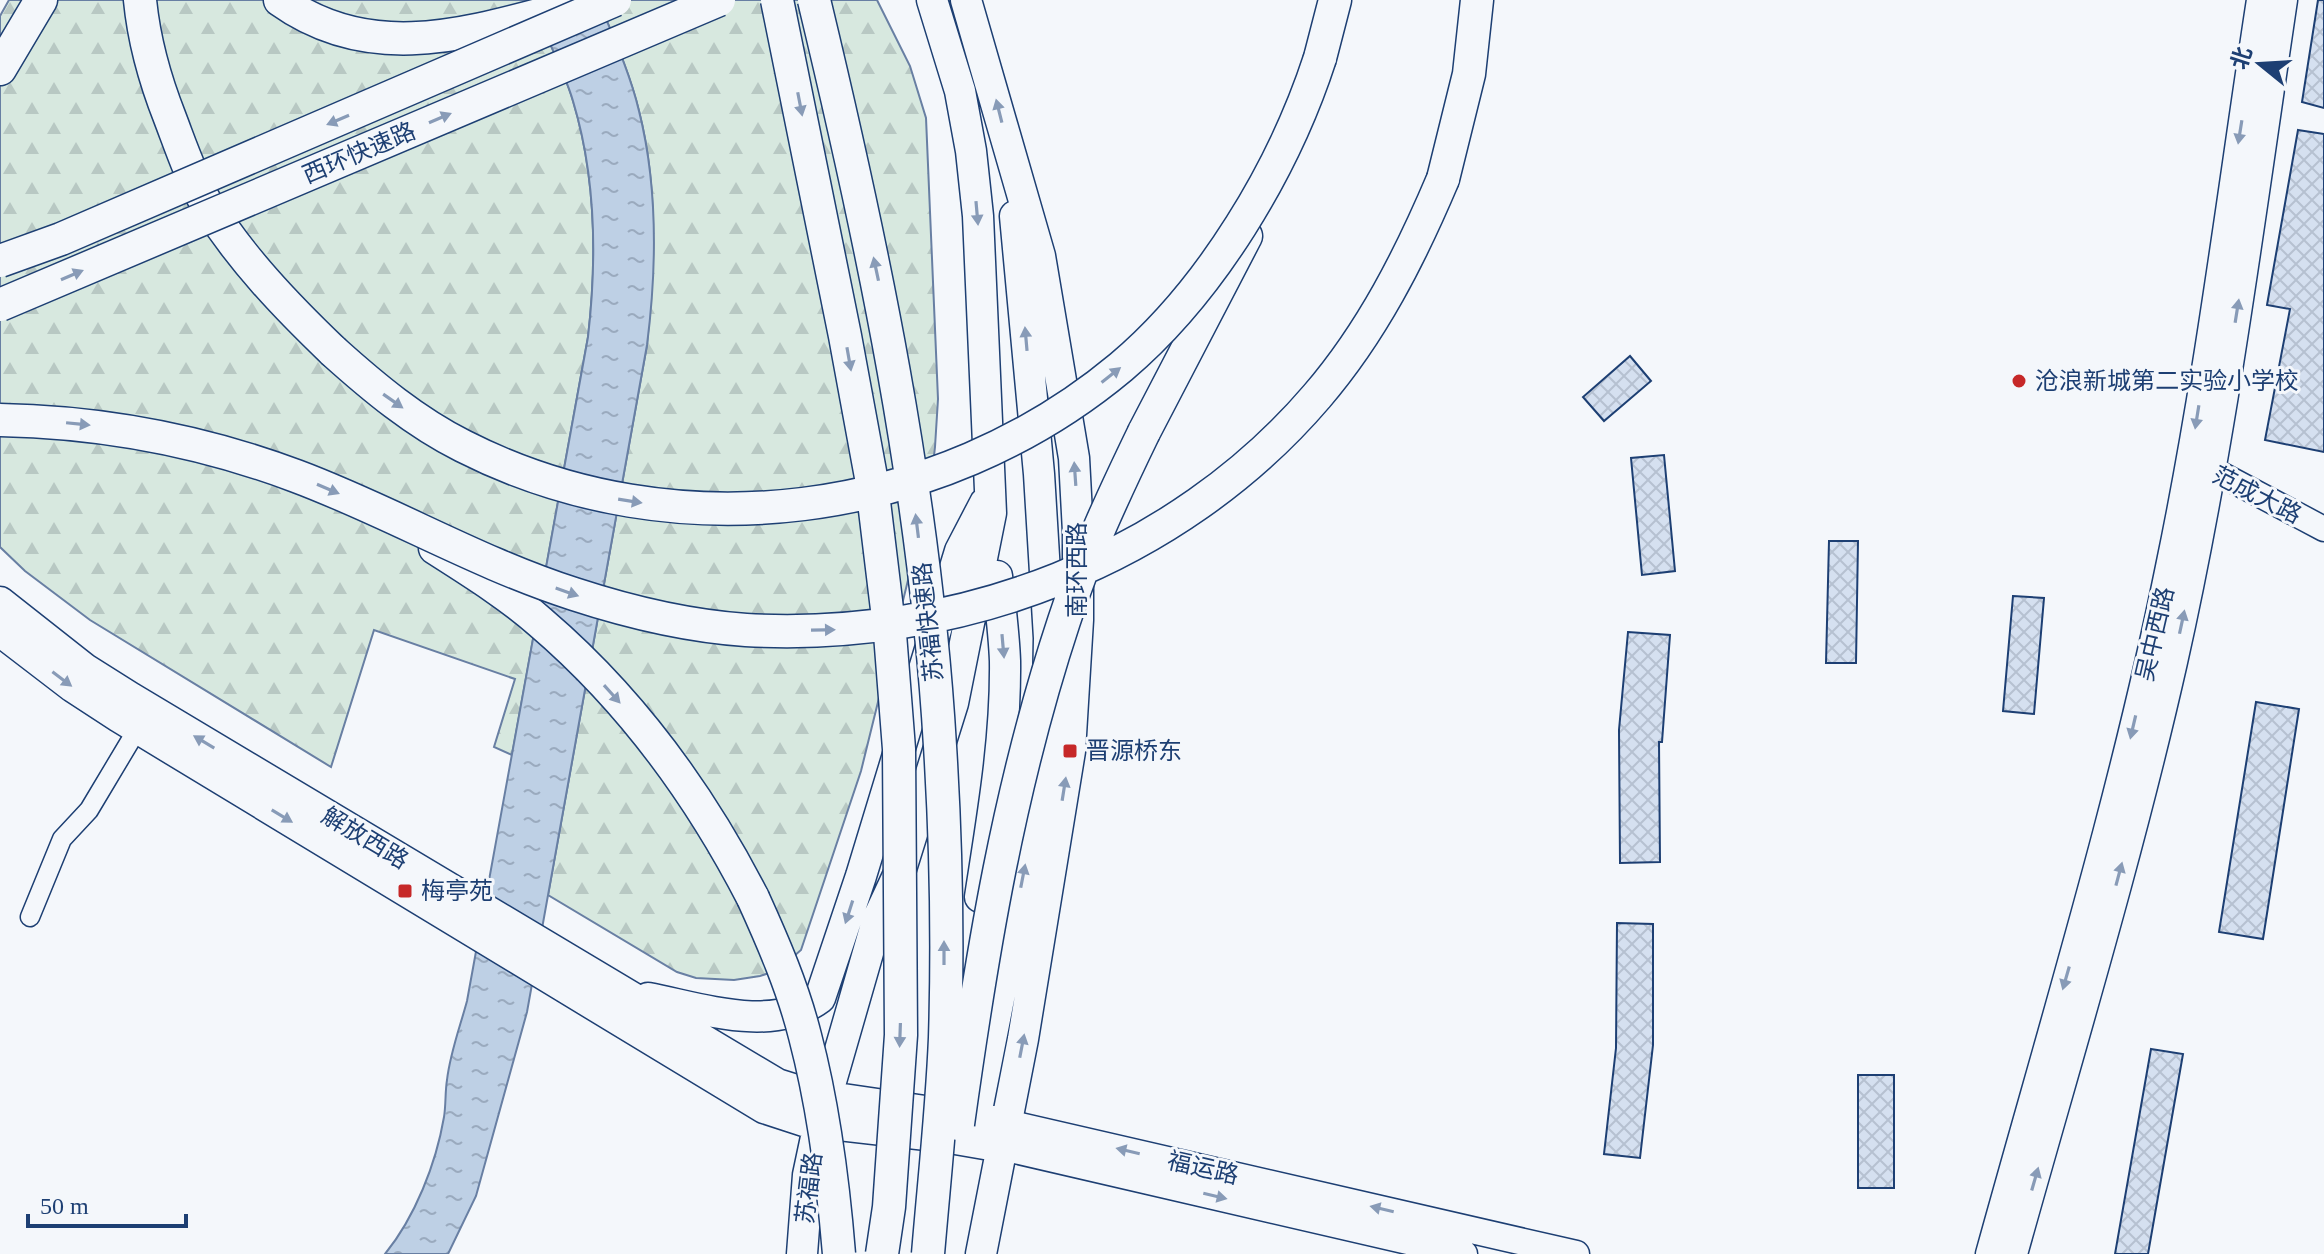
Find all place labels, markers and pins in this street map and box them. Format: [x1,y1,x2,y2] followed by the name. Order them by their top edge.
[2035,368,2299,394] place label: 沧浪新城第二实验小学校
[2010,372,2028,390] marker: 沧浪新城第二实验小学校
[1086,738,1182,764] place label: 晋源桥东
[1061,742,1079,760] marker: 晋源桥东
[421,878,493,904] place label: 梅亭苑
[396,882,414,900] marker: 梅亭苑

